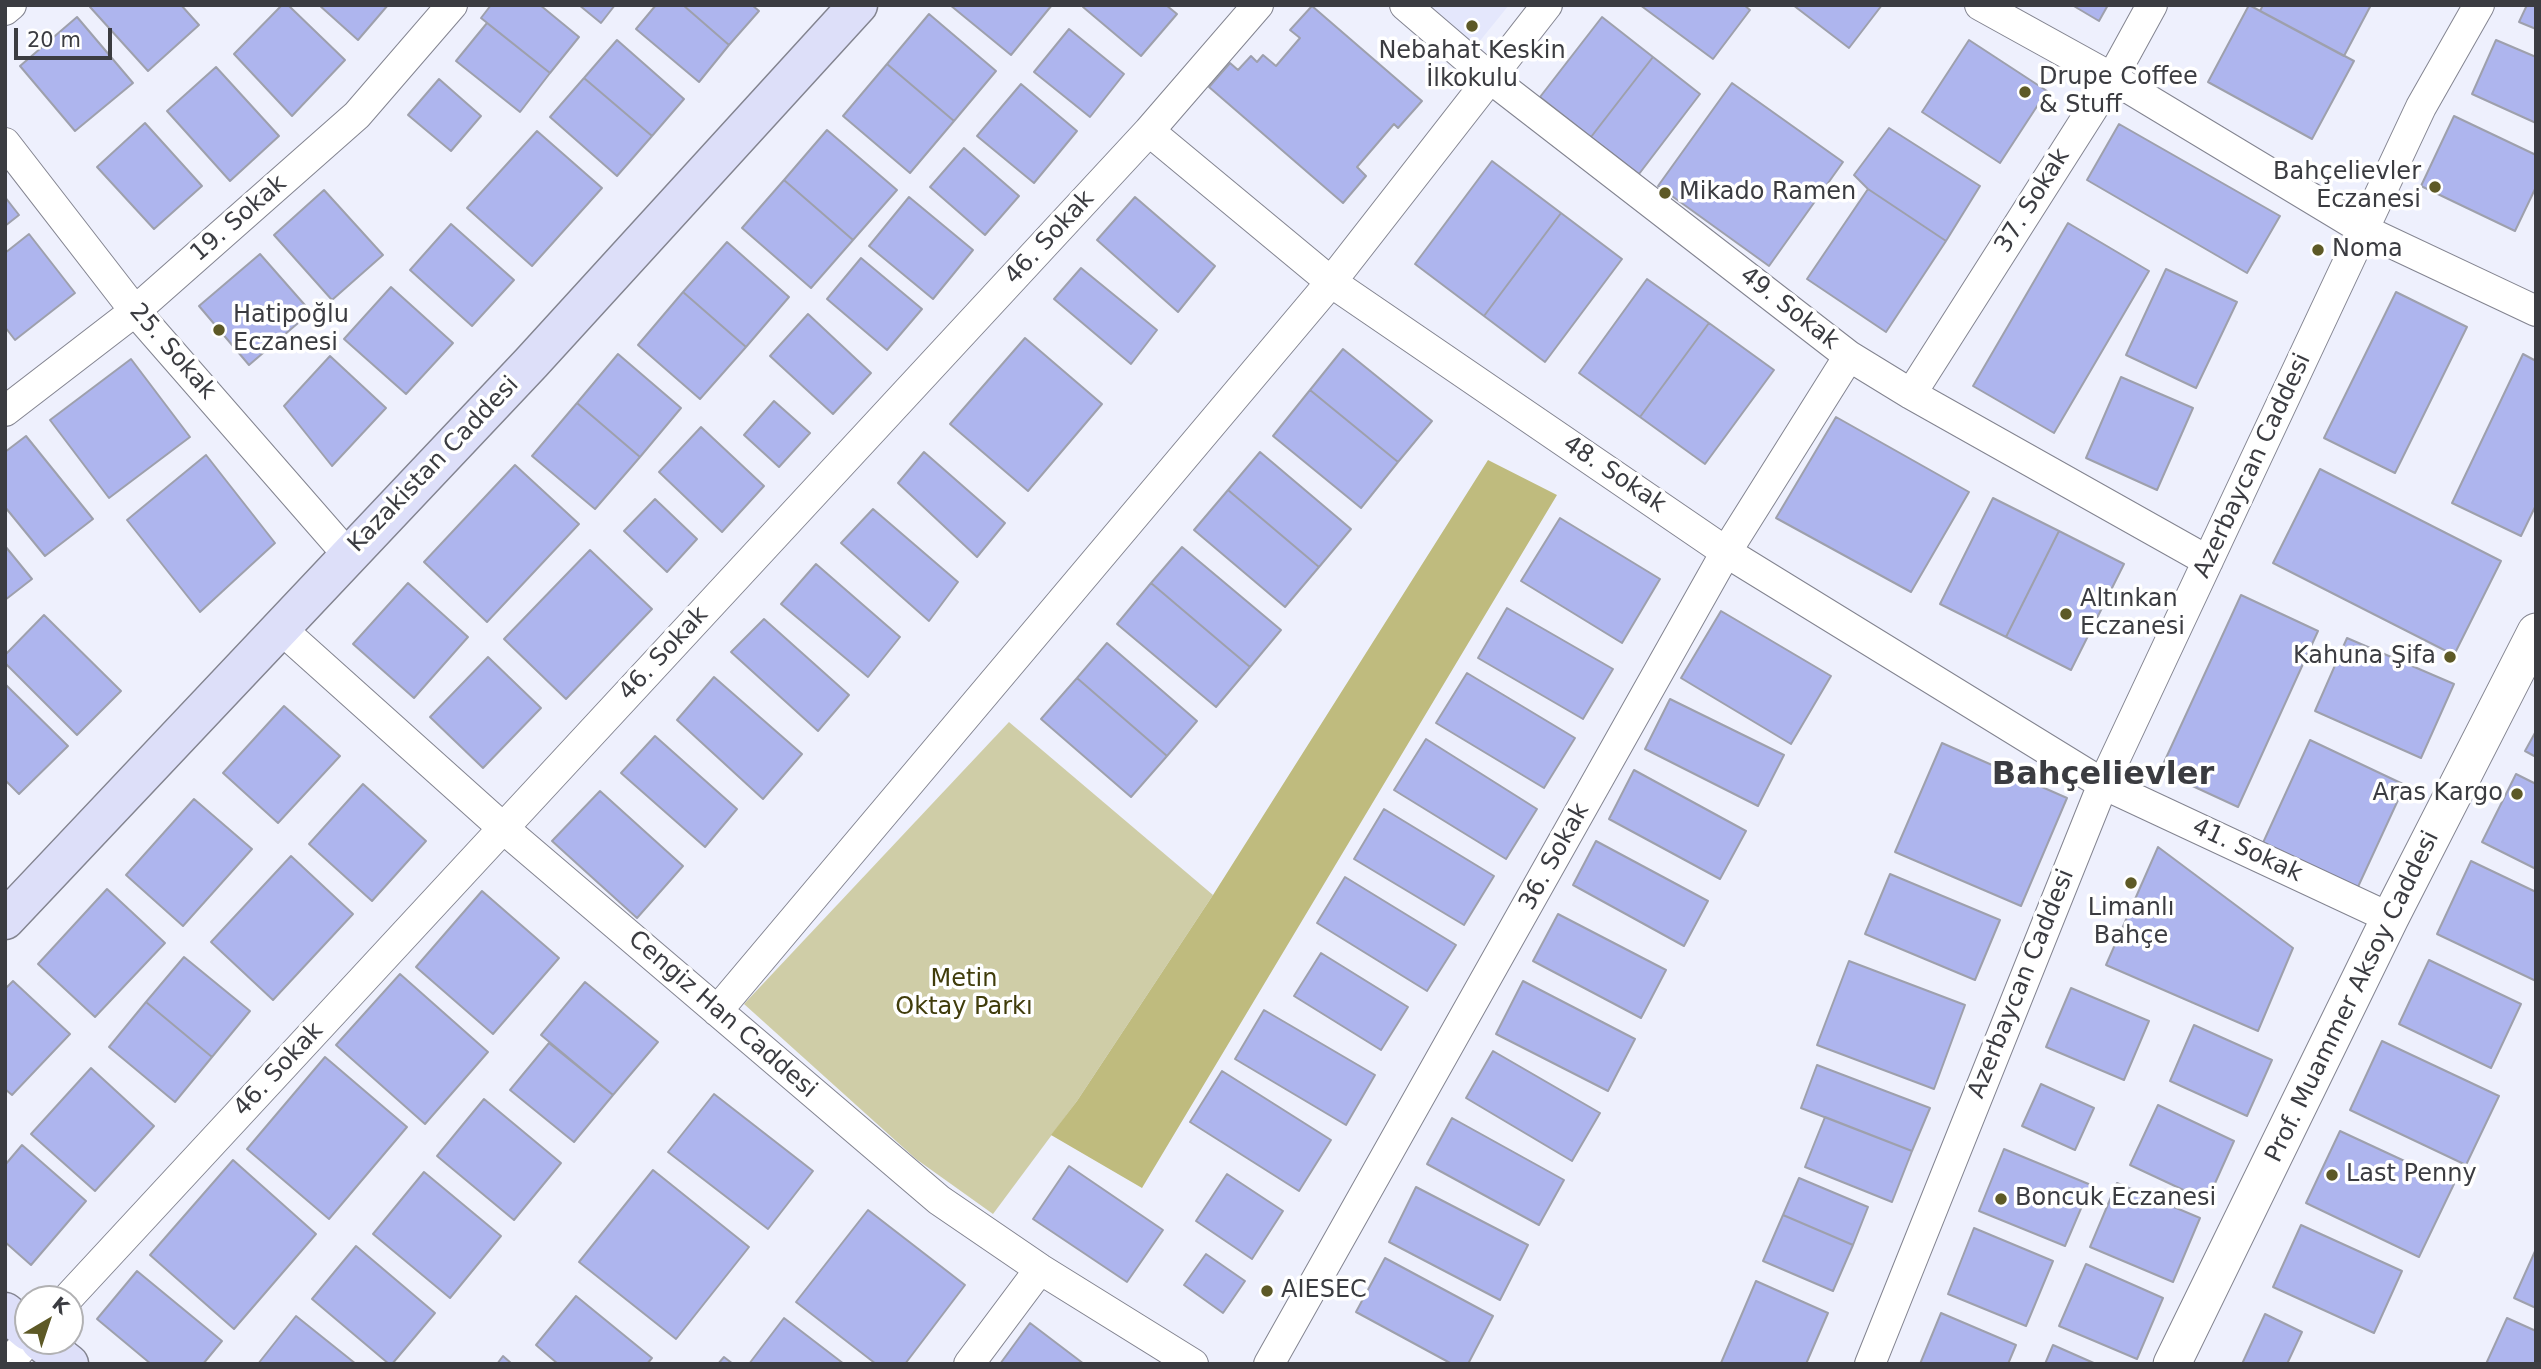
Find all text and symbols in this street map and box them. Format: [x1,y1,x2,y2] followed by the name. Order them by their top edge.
[18,14,116,58] scale bar
[1464,18,1480,34] marker: Nebahat Keskin İlkokulu
[27,28,81,52] text: 20 m
[1378,38,1566,94] place label: Nebahat Keskin İlkokulu
[2039,64,2198,120] place label: Drupe Coffee & Stuff
[2017,84,2033,100] marker: Drupe Coffee & Stuff
[1990,143,2076,259] street label: 37. Sokak
[2273,159,2421,215] place label: Bahçelievler Eczanesi
[185,169,293,269] street label: 19. Sokak
[1679,179,1856,207] place label: Mikado Ramen
[2427,179,2443,195] marker: Bahçelievler Eczanesi
[999,185,1101,291] street label: 46. Sokak
[1657,185,1673,201] marker: Mikado Ramen
[2332,236,2403,264] place label: Noma
[2310,242,2326,258] marker: Noma
[1734,261,1844,357] street label: 49. Sokak
[122,298,222,406] street label: 25. Sokak
[233,302,349,358] place label: Hatipoğlu Eczanesi
[211,322,227,338] marker: Hatipoğlu Eczanesi
[2188,349,2318,583] street label: Azerbaycan Caddesi
[343,371,525,559] street label: Kazakistan Caddesi
[1557,430,1671,520] street label: 48. Sokak
[2080,586,2185,642] place label: Altınkan Eczanesi
[613,601,715,707] street label: 46. Sokak
[2058,606,2074,622] marker: Altınkan Eczanesi
[2293,643,2436,671] place label: Kahuna Şifa
[2442,649,2458,665] marker: Kahuna Şifa
[1992,757,2214,795] district label: Bahçelievler
[2372,780,2503,808] place label: Aras Kargo
[2509,786,2525,802] marker: Aras Kargo
[1514,799,1596,915] street label: 36. Sokak
[2188,813,2306,889] street label: 41. Sokak
[2260,827,2446,1167] street label: Prof. Muammer Aksoy Caddesi
[1963,865,2081,1103] street label: Azerbaycan Caddesi
[2123,875,2139,891] marker: Limanlı Bahçe
[2088,895,2174,951] place label: Limanlı Bahçe
[622,925,822,1105] street label: Cengiz Han Caddesi
[895,966,1033,1022] park label: Metin Oktay Parkı
[228,1017,330,1123] street label: 46. Sokak
[2346,1161,2477,1189] place label: Last Penny
[2324,1167,2340,1183] marker: Last Penny
[2015,1185,2216,1213] place label: Boncuk Eczanesi
[1993,1191,2009,1207] marker: Boncuk Eczanesi
[1281,1277,1367,1305] place label: AIESEC
[1259,1283,1275,1299] marker: AIESEC
[14,1285,84,1355] north arrow
[48,1292,74,1318] text: K

